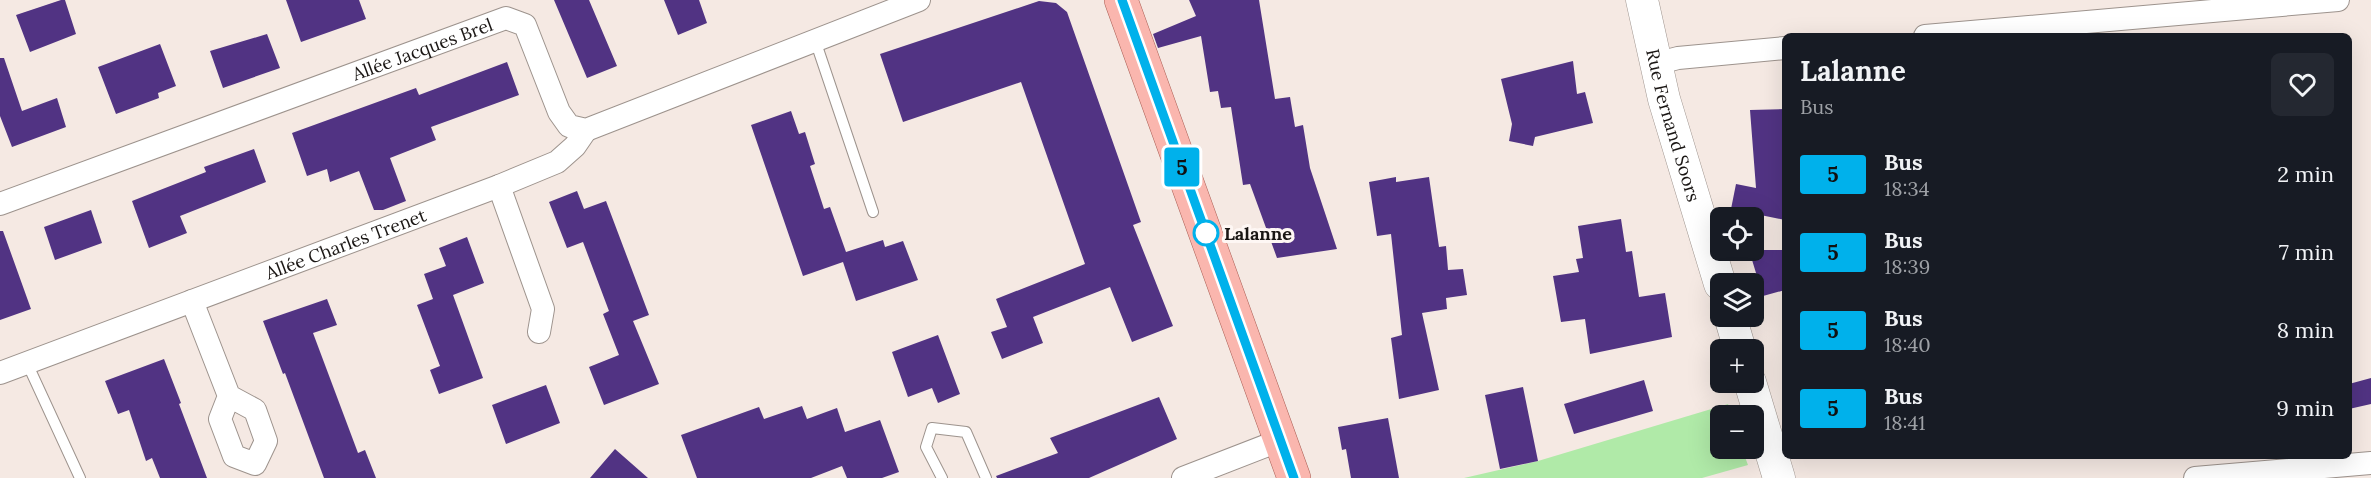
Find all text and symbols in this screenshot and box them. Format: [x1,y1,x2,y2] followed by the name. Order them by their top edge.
[348,12,496,85] street label: Allée Jacques Brel
[1642,46,1706,204] street label: Rue Fernand Soors
[1800,53,1906,89] text: Lalanne
[2271,53,2334,116] button: heart
[1800,94,1834,119] text: Bus
[1162,148,1202,186] line badge: 5
[1884,148,1923,176] text: Bus
[1176,154,1188,181] text: 5
[2277,160,2334,188] text: 2 min
[1827,161,1839,188] text: 5
[1884,176,1930,201] text: 18:34
[261,203,429,284] street label: Allée Charles Trenet
[1710,207,1764,459] map controls
[1710,207,1764,261] button: locate
[1193,220,1219,246] marker: Lalanne
[1224,222,1292,245] place label: Lalanne
[1884,226,1923,254] text: Bus
[2279,238,2334,266] text: 7 min
[1827,239,1839,266] text: 5
[1884,254,1930,279] text: 18:39
[1710,273,1764,327] button: layers
[1884,304,1923,332] text: Bus
[2277,316,2334,344] text: 8 min
[1827,317,1839,344] text: 5
[1884,332,1931,357] text: 18:40
[1710,339,1764,393] button: +
[1884,382,1923,410] text: Bus
[2276,394,2334,422] text: 9 min
[1827,395,1839,422] text: 5
[1710,405,1764,459] button: −
[1884,410,1926,435] text: 18:41

